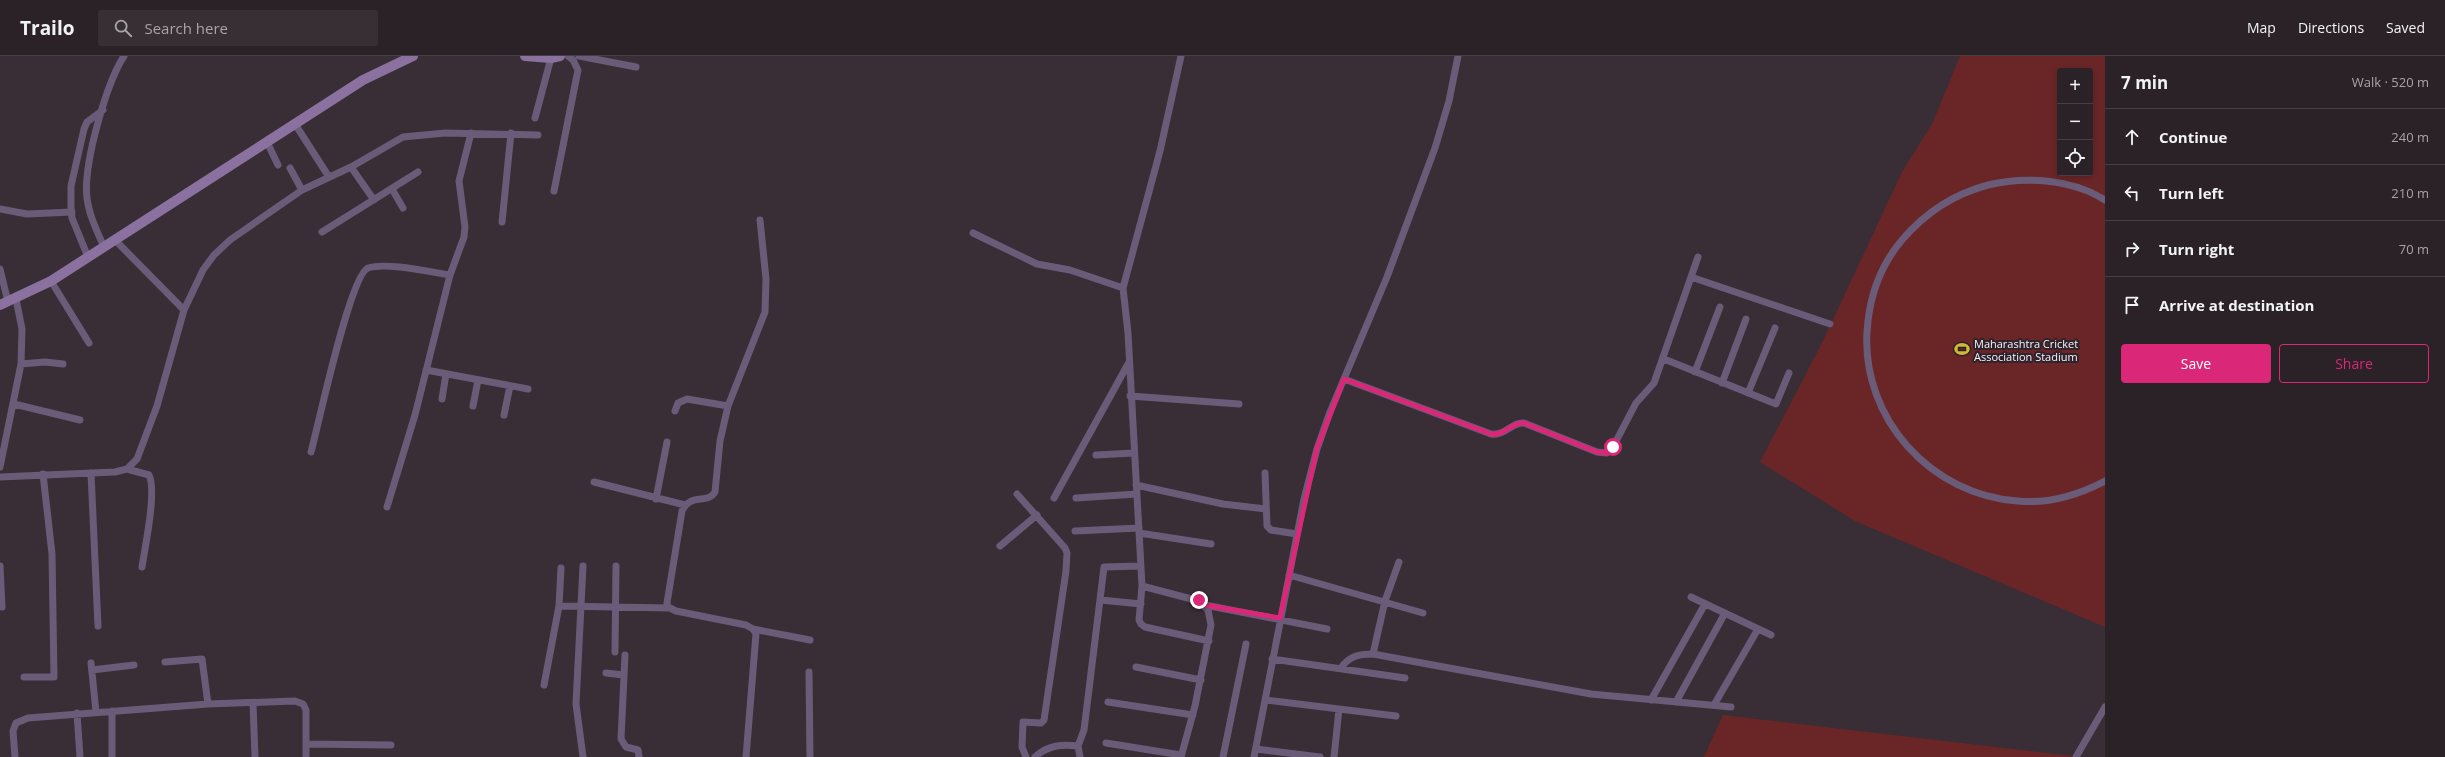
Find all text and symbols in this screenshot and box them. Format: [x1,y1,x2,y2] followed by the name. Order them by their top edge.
[98,10,378,46] search box
[20,15,74,41] text: Trailo
[112,17,134,39] icon: search
[144,18,228,38] text: Search here
[2247,18,2276,37] text: Map
[2298,18,2364,37] text: Directions
[2386,18,2425,37] text: Saved
[2057,68,2093,176] map controls
[2057,68,2093,104] button: +
[2121,71,2168,94] text: 7 min
[2352,73,2429,91] text: Walk · 520 m
[2057,104,2093,140] button: −
[2121,126,2143,148] icon: ahead
[2159,127,2227,147] text: Continue
[2391,128,2429,146] text: 240 m
[2057,140,2093,176] button: locate
[2121,182,2143,204] icon: left
[2159,183,2224,203] text: Turn left
[2391,184,2429,202] text: 210 m
[2121,238,2143,260] icon: right
[2159,239,2234,259] text: Turn right
[2399,240,2429,258] text: 70 m
[2121,294,2143,316] icon: arrive
[2159,295,2314,315] text: Arrive at destination
[1974,336,2078,364] place label: Maharashtra Cricket Association Stadium
[1953,340,1971,358] sports icon: Maharashtra Cricket Association Stadium
[2121,344,2271,383] button: Save
[2279,344,2429,383] button: Share
[1604,438,1622,456] route start
[1190,591,1208,609] route end

